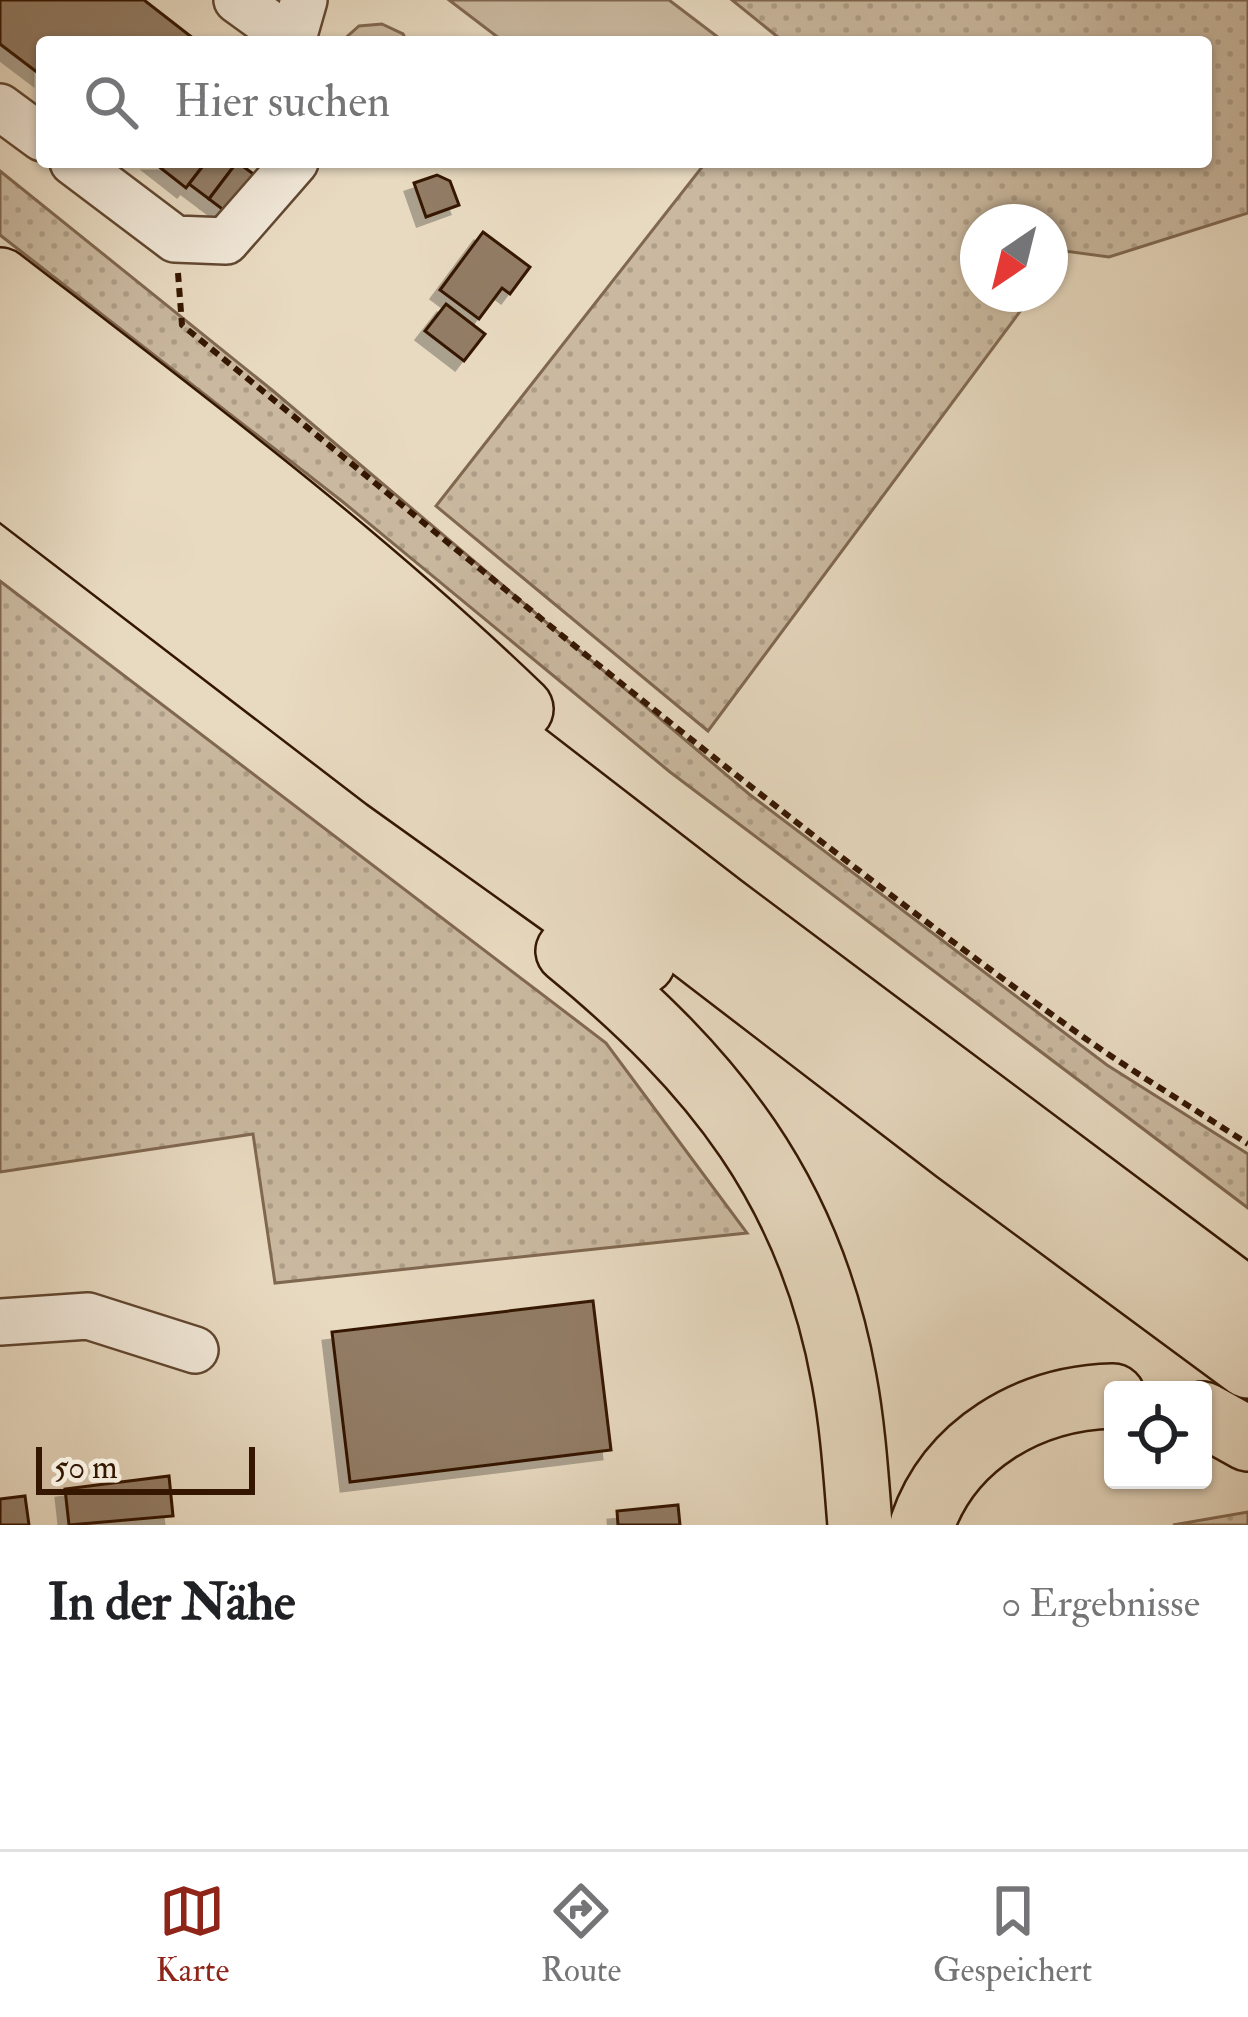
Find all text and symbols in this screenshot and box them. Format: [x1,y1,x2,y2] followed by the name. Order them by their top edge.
[36,36,1212,168] search box
[78,69,144,135] icon: search
[174,74,390,130] text: Hier suchen
[960,204,1068,312] north arrow
[1104,1381,1212,1489] map controls
[1104,1381,1212,1489] button: locate
[36,1441,255,1494] scale bar
[54,1447,118,1488] text: 50 m
[48,1571,295,1635] text: In der Nähe
[1001,1579,1200,1628] text: 0 Ergebnisse
[156,1878,229,1991] tab: Karte
[541,1878,621,1991] tab: Route
[933,1878,1092,1991] tab: Gespeichert

